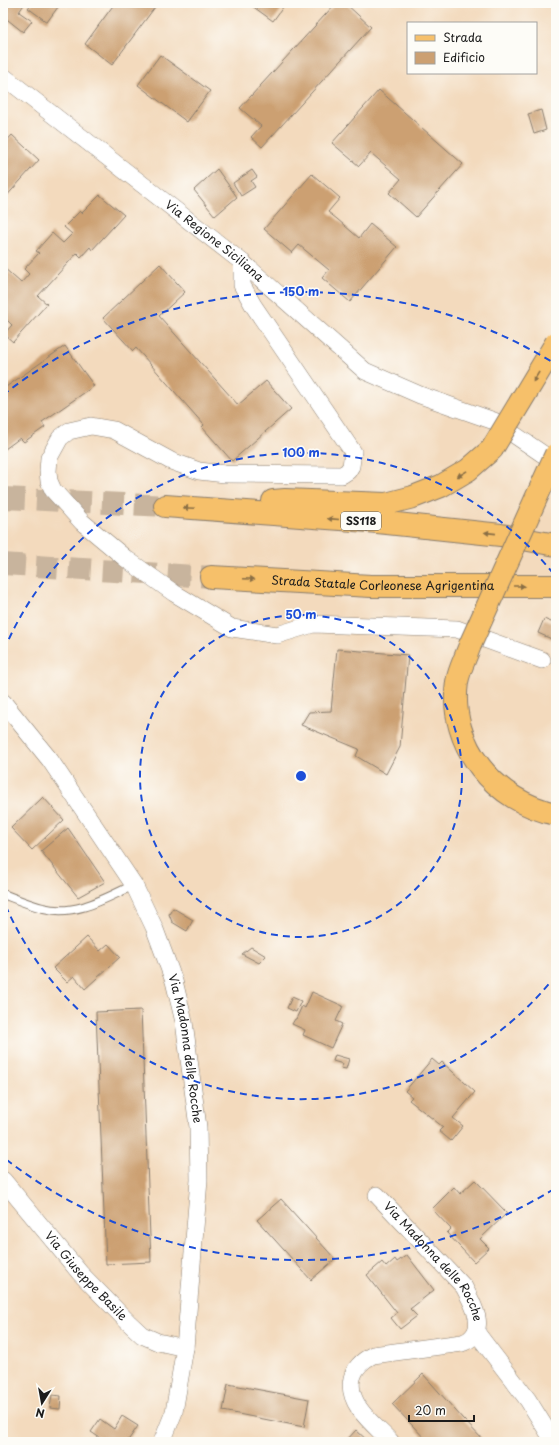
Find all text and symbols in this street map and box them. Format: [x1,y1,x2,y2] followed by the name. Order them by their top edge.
[407,22,537,74] legend
[443,28,483,46] text: Strada
[443,48,485,66] text: Edificio
[162,195,268,286] street label: Via Regione Siciliana
[283,282,319,300] text: 150 m
[532,371,539,383] one-way arrow
[282,443,320,461] text: 100 m
[456,470,468,477] one-way arrow
[183,504,195,511] one-way arrow
[341,512,381,530] road number: SS118
[327,515,339,522] one-way arrow
[484,530,496,537] one-way arrow
[271,570,495,594] street label: Strada Statale Corleonese Agrigentina
[243,576,256,582] one-way arrow
[513,583,526,589] one-way arrow
[285,605,317,623] text: 50 m
[294,769,308,783] centre of rings
[164,971,207,1124] street label: Via Madonna delle Rocche
[380,1197,487,1322] street label: Via Madonna delle Rocche
[41,1227,132,1325] street label: Via Giuseppe Basile
[22,1383,62,1423] north arrow
[409,1397,474,1423] scale bar
[415,1401,446,1419] text: 20 m
[34,1404,46,1422] text: N

